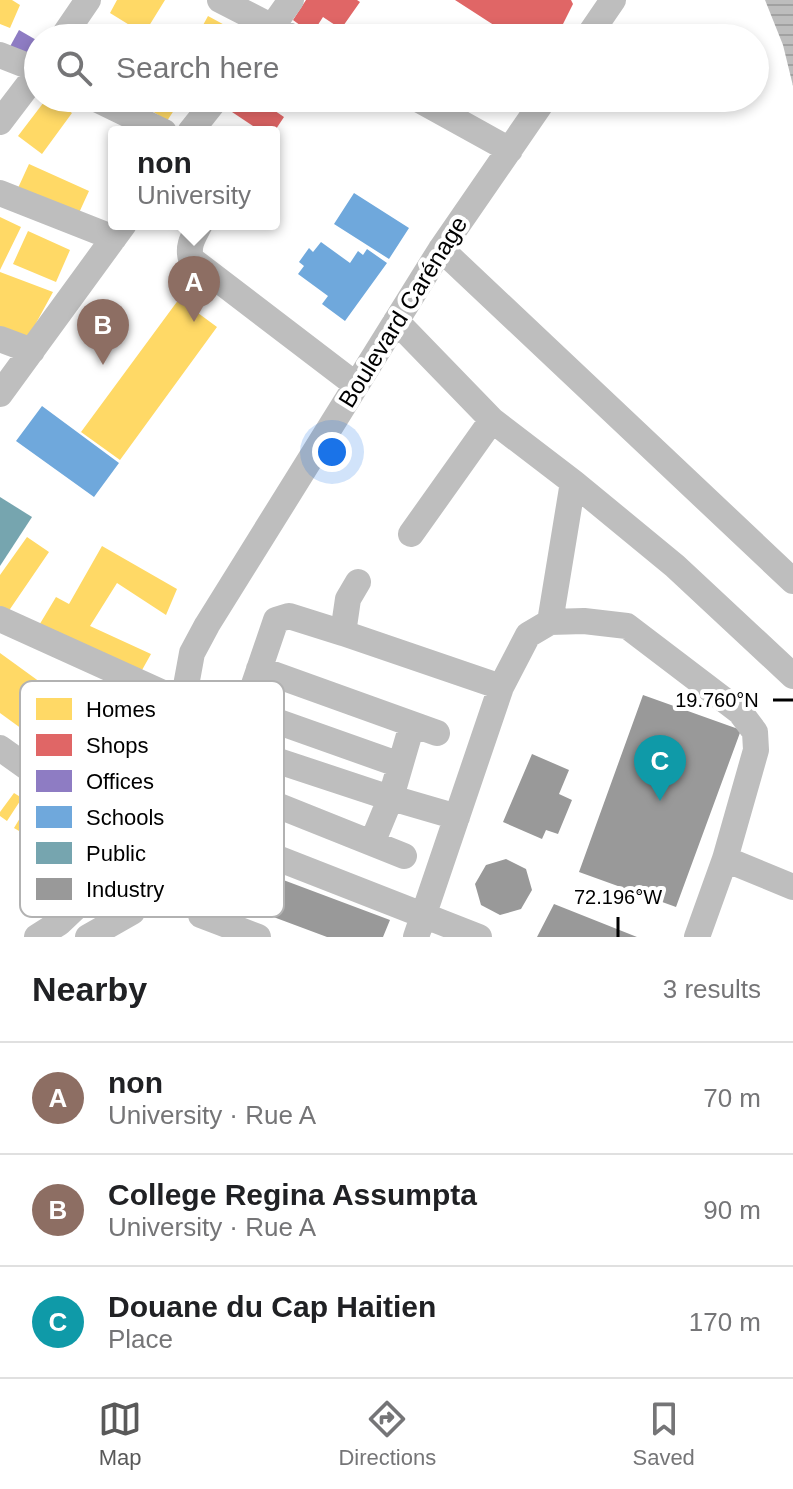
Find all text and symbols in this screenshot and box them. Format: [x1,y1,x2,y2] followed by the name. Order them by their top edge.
[24,24,769,112] search box
[52,46,96,90] icon: search
[116,51,279,84] text: Search here
[108,126,280,230] popup
[137,146,192,179] text: non
[137,180,251,210] text: University
[333,211,472,412] street label: Boulevard Carénage
[168,256,220,322] pin: A
[77,299,129,365] pin: B
[312,432,352,472] your location
[20,681,284,917] legend
[675,689,759,711] text: 19.760°N
[86,697,156,722] text: Homes
[86,733,148,758] text: Shops
[634,735,686,801] pin: C
[86,769,154,794] text: Offices
[86,805,164,830] text: Schools
[86,841,146,866] text: Public
[86,877,164,902] text: Industry
[574,886,662,908] text: 72.196°W
[32,970,147,1008] text: Nearby
[663,974,761,1004] text: 3 results
[108,1066,163,1099] text: non
[49,1083,67,1113] text: A
[703,1083,761,1113] text: 70 m
[108,1100,316,1130] text: University · Rue A
[108,1178,477,1211] text: College Regina Assumpta
[49,1195,67,1225] text: B
[703,1195,761,1225] text: 90 m
[108,1212,316,1242] text: University · Rue A
[108,1290,436,1323] text: Douane du Cap Haitien
[49,1307,67,1337] text: C
[689,1307,761,1337] text: 170 m
[108,1324,173,1354] text: Place
[98,1397,142,1471] tab: Map
[338,1397,436,1471] tab: Directions
[632,1397,695,1471] tab: Saved

